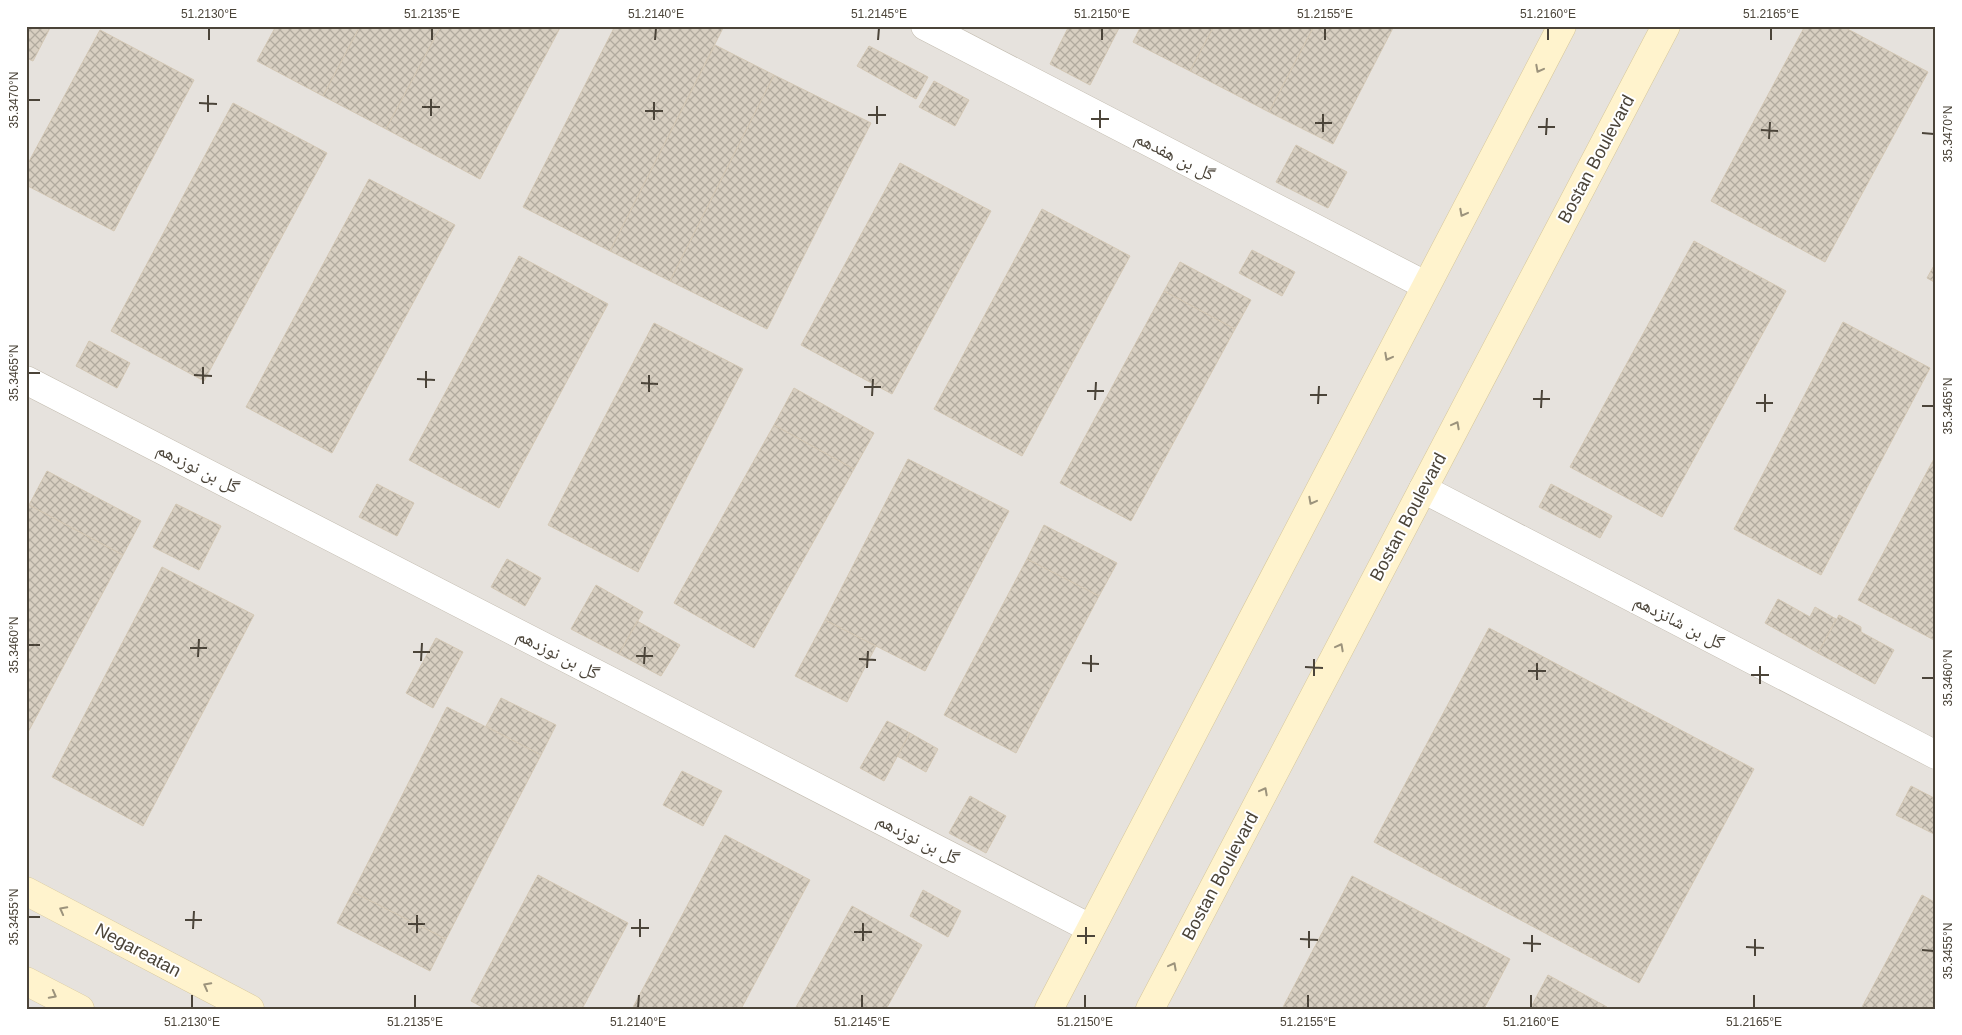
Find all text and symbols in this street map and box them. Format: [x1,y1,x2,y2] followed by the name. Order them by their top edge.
[181,7,237,21] text: 51.2130°E
[404,7,460,21] text: 51.2135°E
[628,7,684,21] text: 51.2140°E
[851,7,907,21] text: 51.2145°E
[1074,7,1130,21] text: 51.2150°E
[1297,7,1353,21] text: 51.2155°E
[1520,7,1576,21] text: 51.2160°E
[1743,7,1799,21] text: 51.2165°E
[1535,64,1545,73] one-way arrow
[7,72,21,128] text: 35.3470°N
[1554,92,1638,226] street label: Bostan Boulevard
[1941,106,1955,162] text: 35.3470°N
[1131,127,1219,187] street label: گل بن هفدهم
[1459,208,1469,217] one-way arrow
[7,345,21,401] text: 35.3465°N
[1384,352,1394,361] one-way arrow
[1941,378,1955,434] text: 35.3465°N
[1450,422,1460,431] one-way arrow
[152,439,243,499] street label: گل بن نوزدهم
[1366,450,1450,584] street label: Bostan Boulevard
[1309,496,1319,505] one-way arrow
[1630,591,1728,655] street label: گل بن شانزدهم
[7,617,21,673] text: 35.3460°N
[512,625,603,685] street label: گل بن نوزدهم
[1334,643,1344,652] one-way arrow
[1941,650,1955,706] text: 35.3460°N
[1258,787,1268,796] one-way arrow
[1178,809,1262,943] street label: Bostan Boulevard
[872,810,963,870] street label: گل بن نوزدهم
[7,889,21,945] text: 35.3455°N
[59,906,68,916] one-way arrow
[92,919,184,981] street label: Negareatan
[1941,923,1955,979] text: 35.3455°N
[1167,962,1177,971] one-way arrow
[203,982,212,992] one-way arrow
[48,989,57,999] one-way arrow
[164,1015,220,1029] text: 51.2130°E
[387,1015,443,1029] text: 51.2135°E
[610,1015,666,1029] text: 51.2140°E
[834,1015,890,1029] text: 51.2145°E
[1057,1015,1113,1029] text: 51.2150°E
[1280,1015,1336,1029] text: 51.2155°E
[1503,1015,1559,1029] text: 51.2160°E
[1726,1015,1782,1029] text: 51.2165°E

